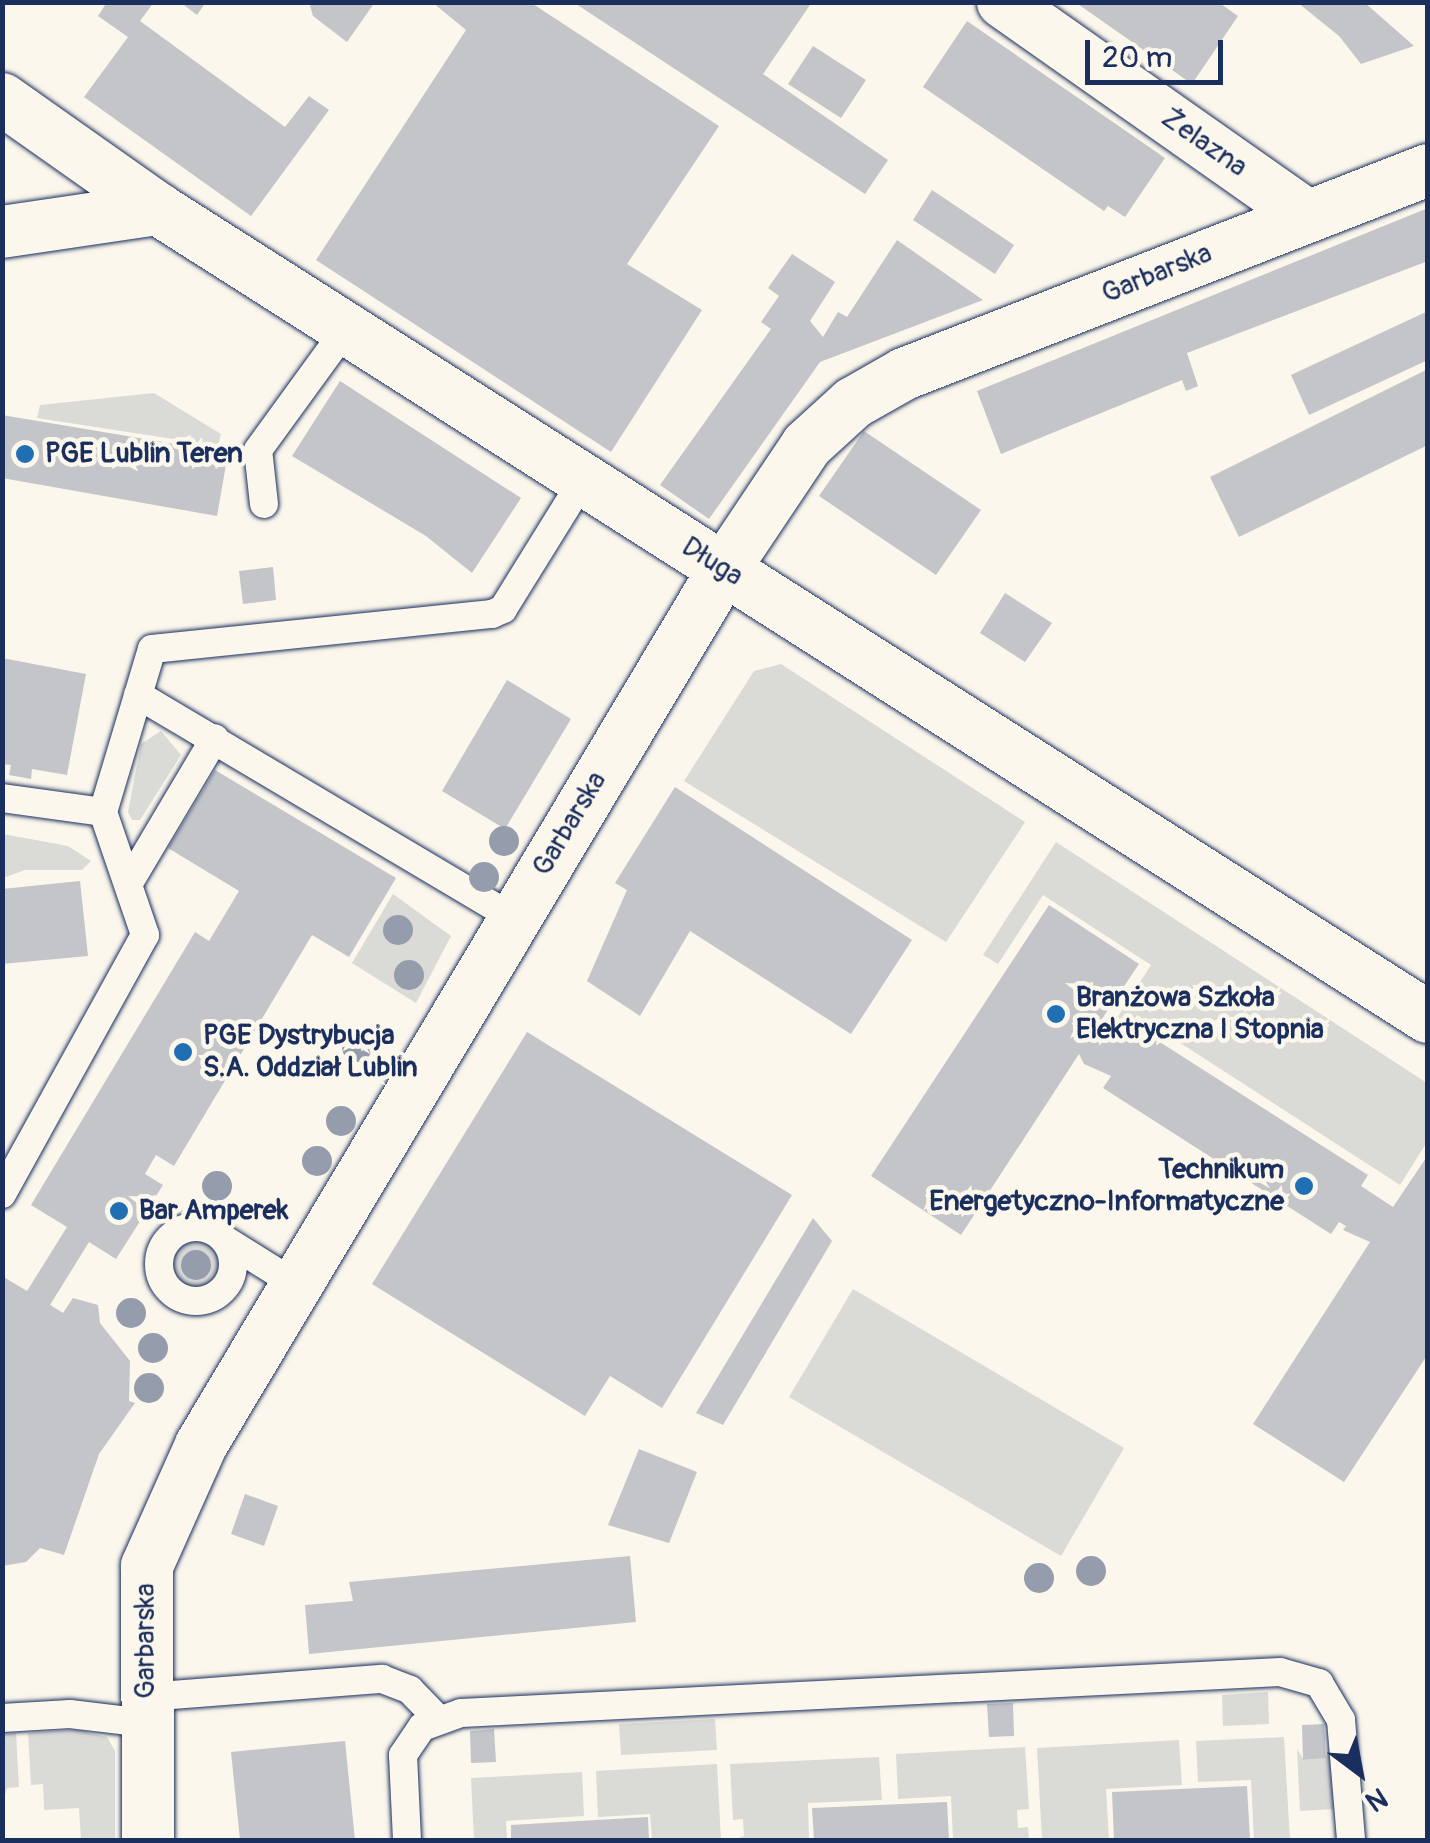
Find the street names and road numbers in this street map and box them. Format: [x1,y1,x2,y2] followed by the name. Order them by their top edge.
[1155,101,1253,185] street label: Żelazna
[1097,237,1217,311] street label: Garbarska
[675,530,749,594] street label: Długa
[526,766,614,882] street label: Garbarska
[129,1583,163,1699] street label: Garbarska

